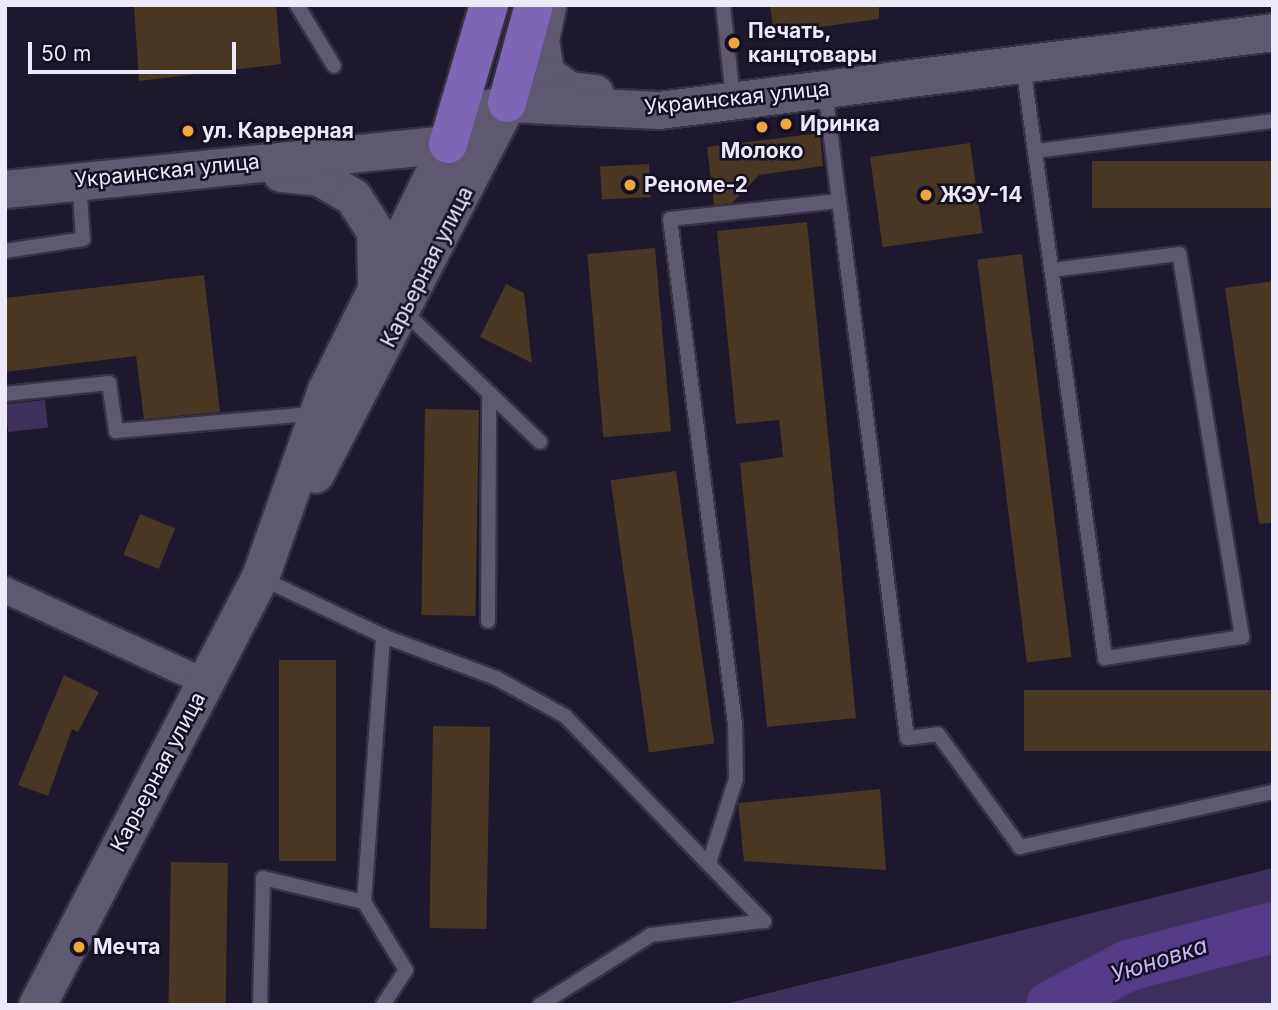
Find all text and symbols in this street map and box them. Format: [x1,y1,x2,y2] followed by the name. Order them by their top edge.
[748,18,877,68] place label: Печать, канцтовары
[32,28,240,72] scale bar
[726,35,742,51] marker: Печать, канцтовары
[41,41,91,66] text: 50 m
[643,76,831,120] street label: Украинская улица
[800,111,880,137] place label: Иринка
[778,116,794,132] marker: Иринка
[202,118,354,144] place label: ул. Карьерная
[754,119,770,135] marker: Молоко
[180,123,196,139] marker: ул. Карьерная
[721,138,803,164] place label: Молоко
[73,149,261,193] street label: Украинская улица
[644,172,748,198] place label: Реноме-2
[622,177,638,193] marker: Реноме-2
[376,182,478,352] street label: Карьерная улица
[940,182,1022,208] place label: ЖЭУ-14
[918,187,934,203] marker: ЖЭУ-14
[105,688,211,856] street label: Карьерная улица
[1107,931,1211,989] water label: Уюновка
[93,934,161,960] place label: Мечта
[71,939,87,955] marker: Мечта

